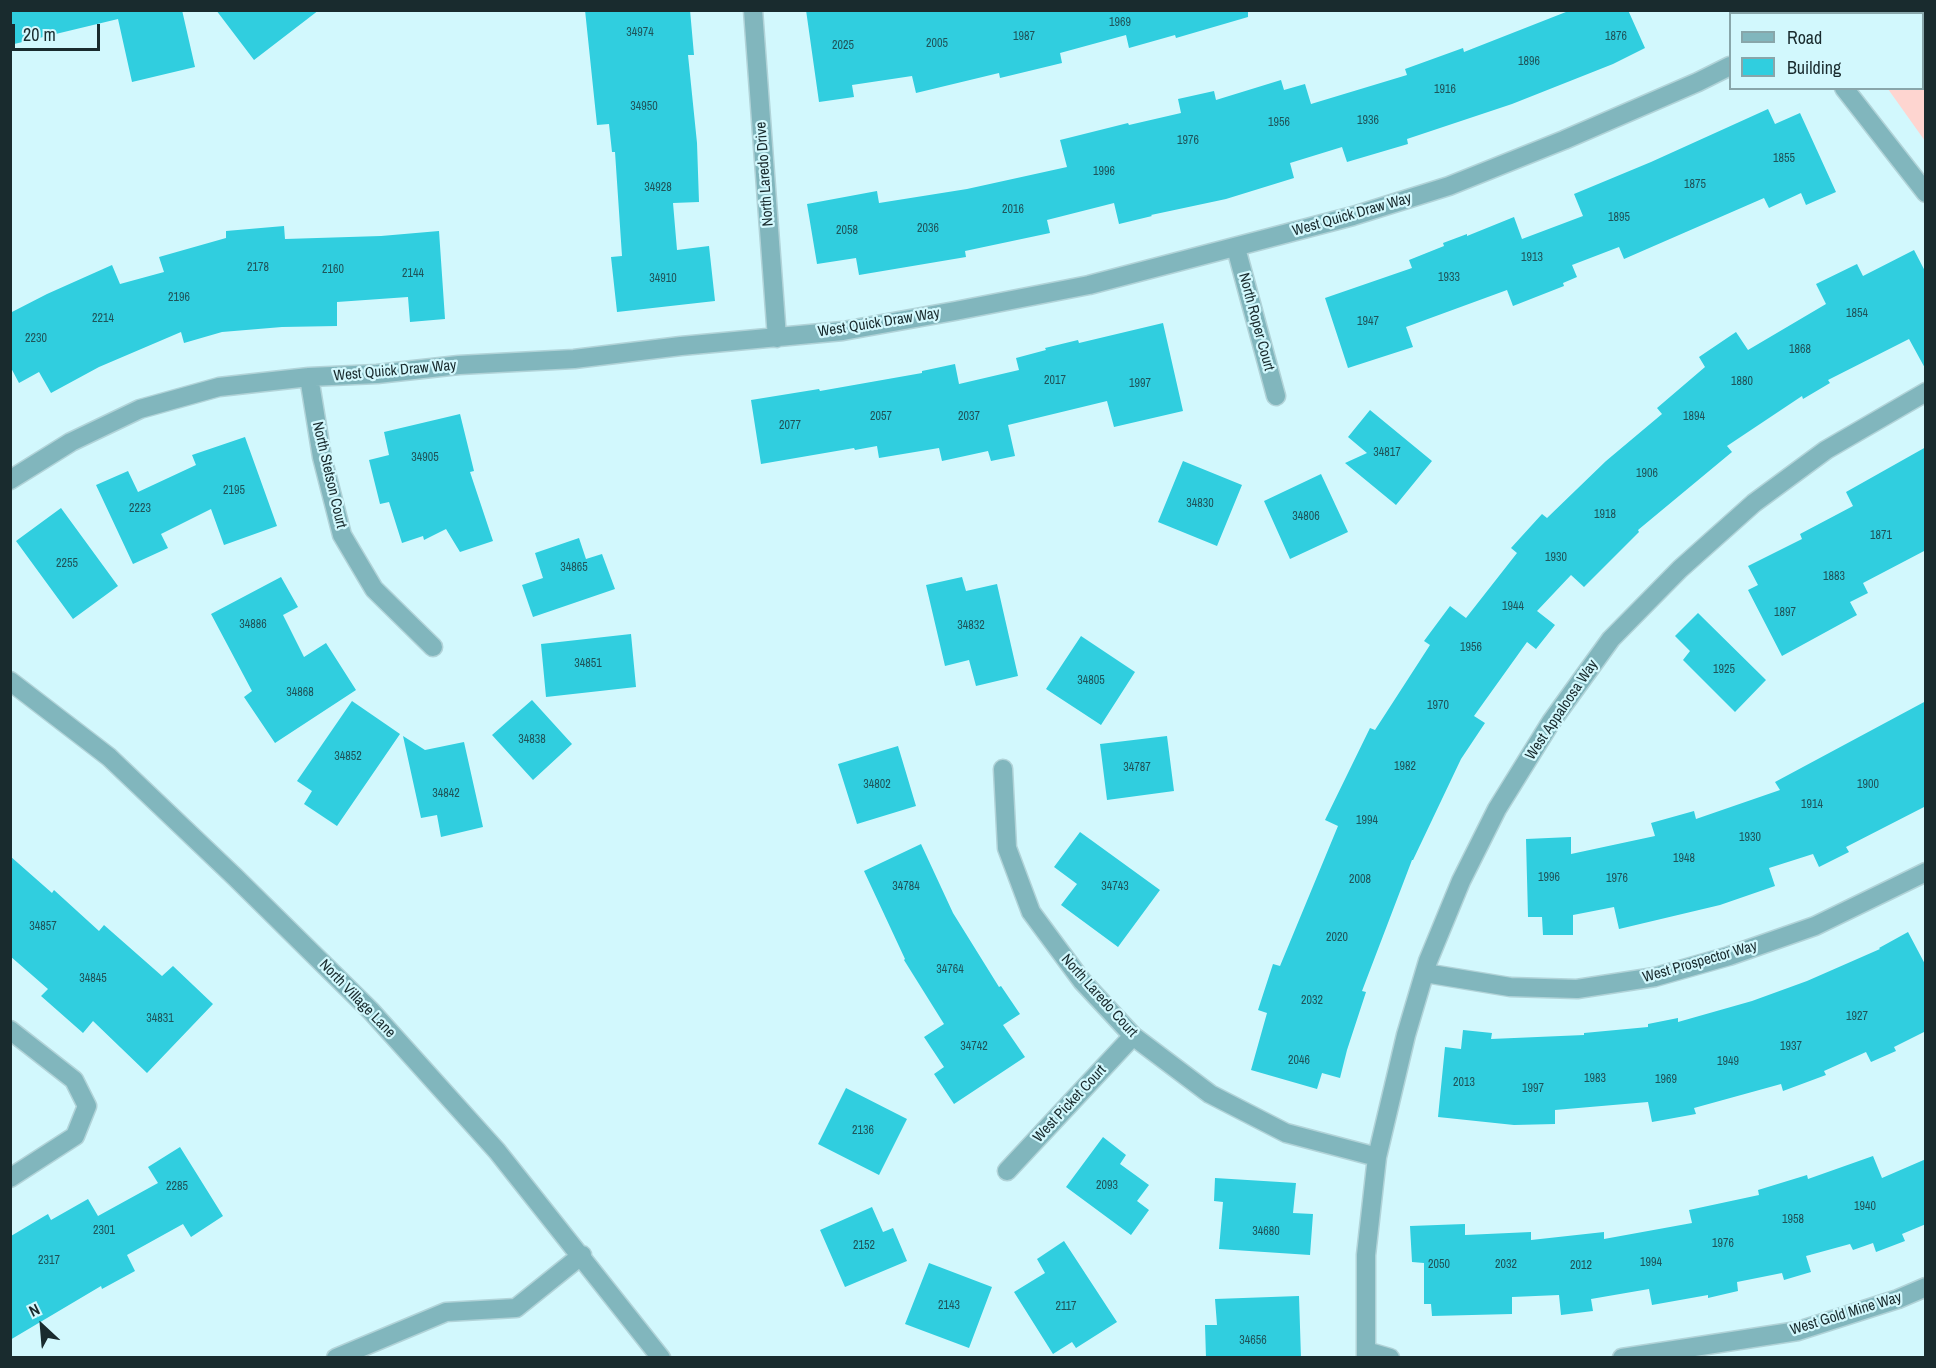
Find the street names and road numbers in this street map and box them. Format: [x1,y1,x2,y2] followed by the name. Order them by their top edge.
[752,121,778,227] street label: North Laredo Drive
[1290,189,1414,241] street label: West Quick Draw Way
[1234,271,1278,373] street label: North Roper Court
[817,304,941,342] street label: West Quick Draw Way
[333,357,457,385] street label: West Quick Draw Way
[308,420,350,530] street label: North Stetson Court
[1522,656,1602,764] street label: West Appaloosa Way
[1641,937,1759,987] street label: West Prospector Way
[1057,951,1141,1041] street label: North Laredo Court
[315,956,399,1042] street label: North Village Lane
[1030,1062,1110,1146] street label: West Picket Court
[1788,1289,1904,1339] street label: West Gold Mine Way

